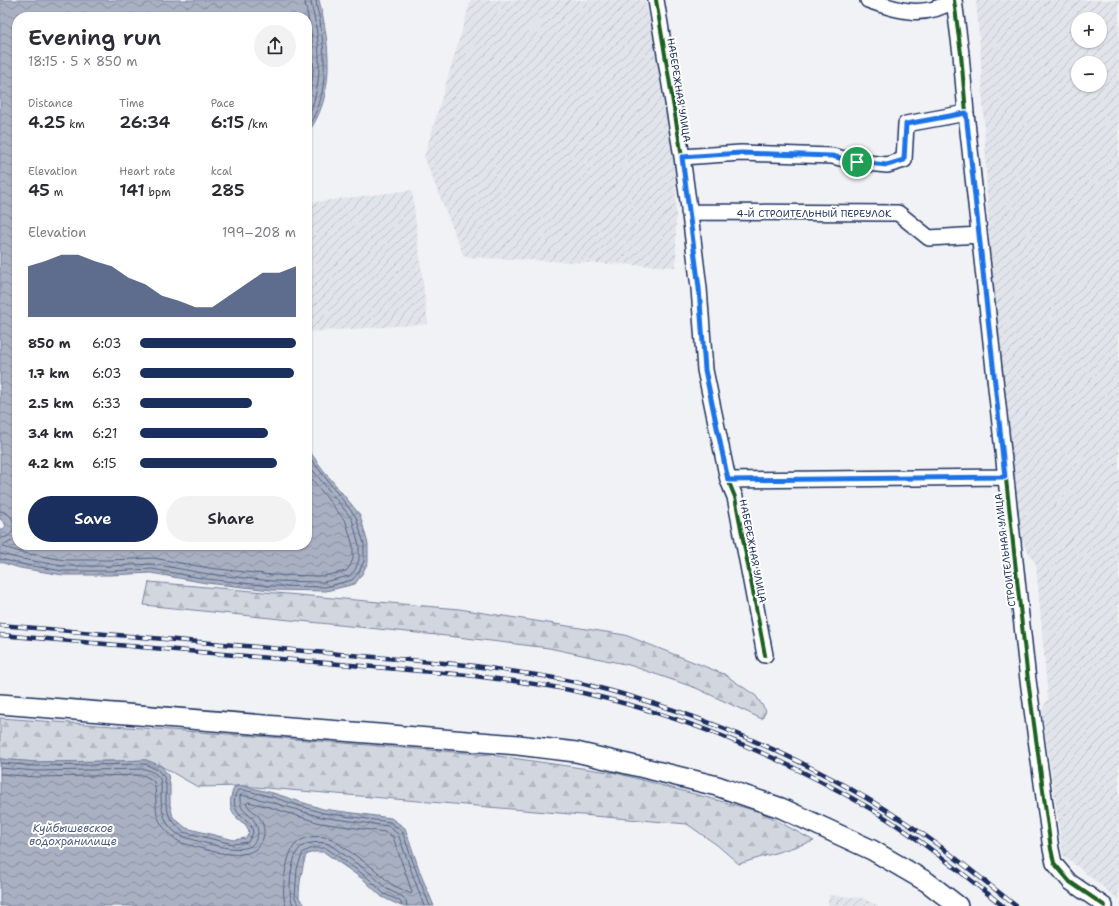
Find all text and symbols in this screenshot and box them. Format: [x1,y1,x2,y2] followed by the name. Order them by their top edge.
[1071,12,1107,92] map controls
[1071,12,1107,48] button: +
[28,23,161,52] text: Evening run
[254,25,296,67] button: share
[664,37,694,143] street label: НАБЕРЕЖНАЯ УЛИЦА
[28,53,137,70] text: 18:15 · 5 × 850 m
[1071,56,1107,92] button: −
[28,96,73,111] text: Distance
[119,96,145,111] text: Time
[211,96,235,111] text: Pace
[28,111,65,133] text: 4.25
[119,111,170,133] text: 26:34
[211,111,244,133] text: 6:15
[65,117,85,132] text: km
[244,117,268,132] text: /km
[840,145,874,179] pin
[846,151,868,173] icon: arrive
[28,164,77,179] text: Elevation
[119,164,175,179] text: Heart rate
[211,164,232,179] text: kcal
[28,179,50,201] text: 45
[119,179,145,201] text: 141
[211,179,245,201] text: 285
[50,185,63,200] text: m
[145,185,171,200] text: bpm
[737,207,892,220] street label: 4-Й СТРОИТЕЛЬНЫЙ ПЕРЕУЛОК
[28,224,86,241] text: Elevation
[222,224,296,241] text: 199–208 m
[28,335,71,352] text: 850 m
[92,335,121,352] text: 6:03
[28,365,69,382] text: 1.7 km
[92,365,121,382] text: 6:03
[28,395,74,412] text: 2.5 km
[92,395,121,412] text: 6:33
[28,425,73,442] text: 3.4 km
[92,425,117,442] text: 6:21
[28,455,74,472] text: 4.2 km
[92,455,116,472] text: 6:15
[992,493,1018,607] street label: СТРОИТЕЛЬНАЯ УЛИЦА
[28,496,158,542] button: Save
[166,496,296,542] button: Share
[737,498,769,604] street label: НАБЕРЕЖНАЯ УЛИЦА
[29,821,117,849] water label: Куйбышевское водохранилище

